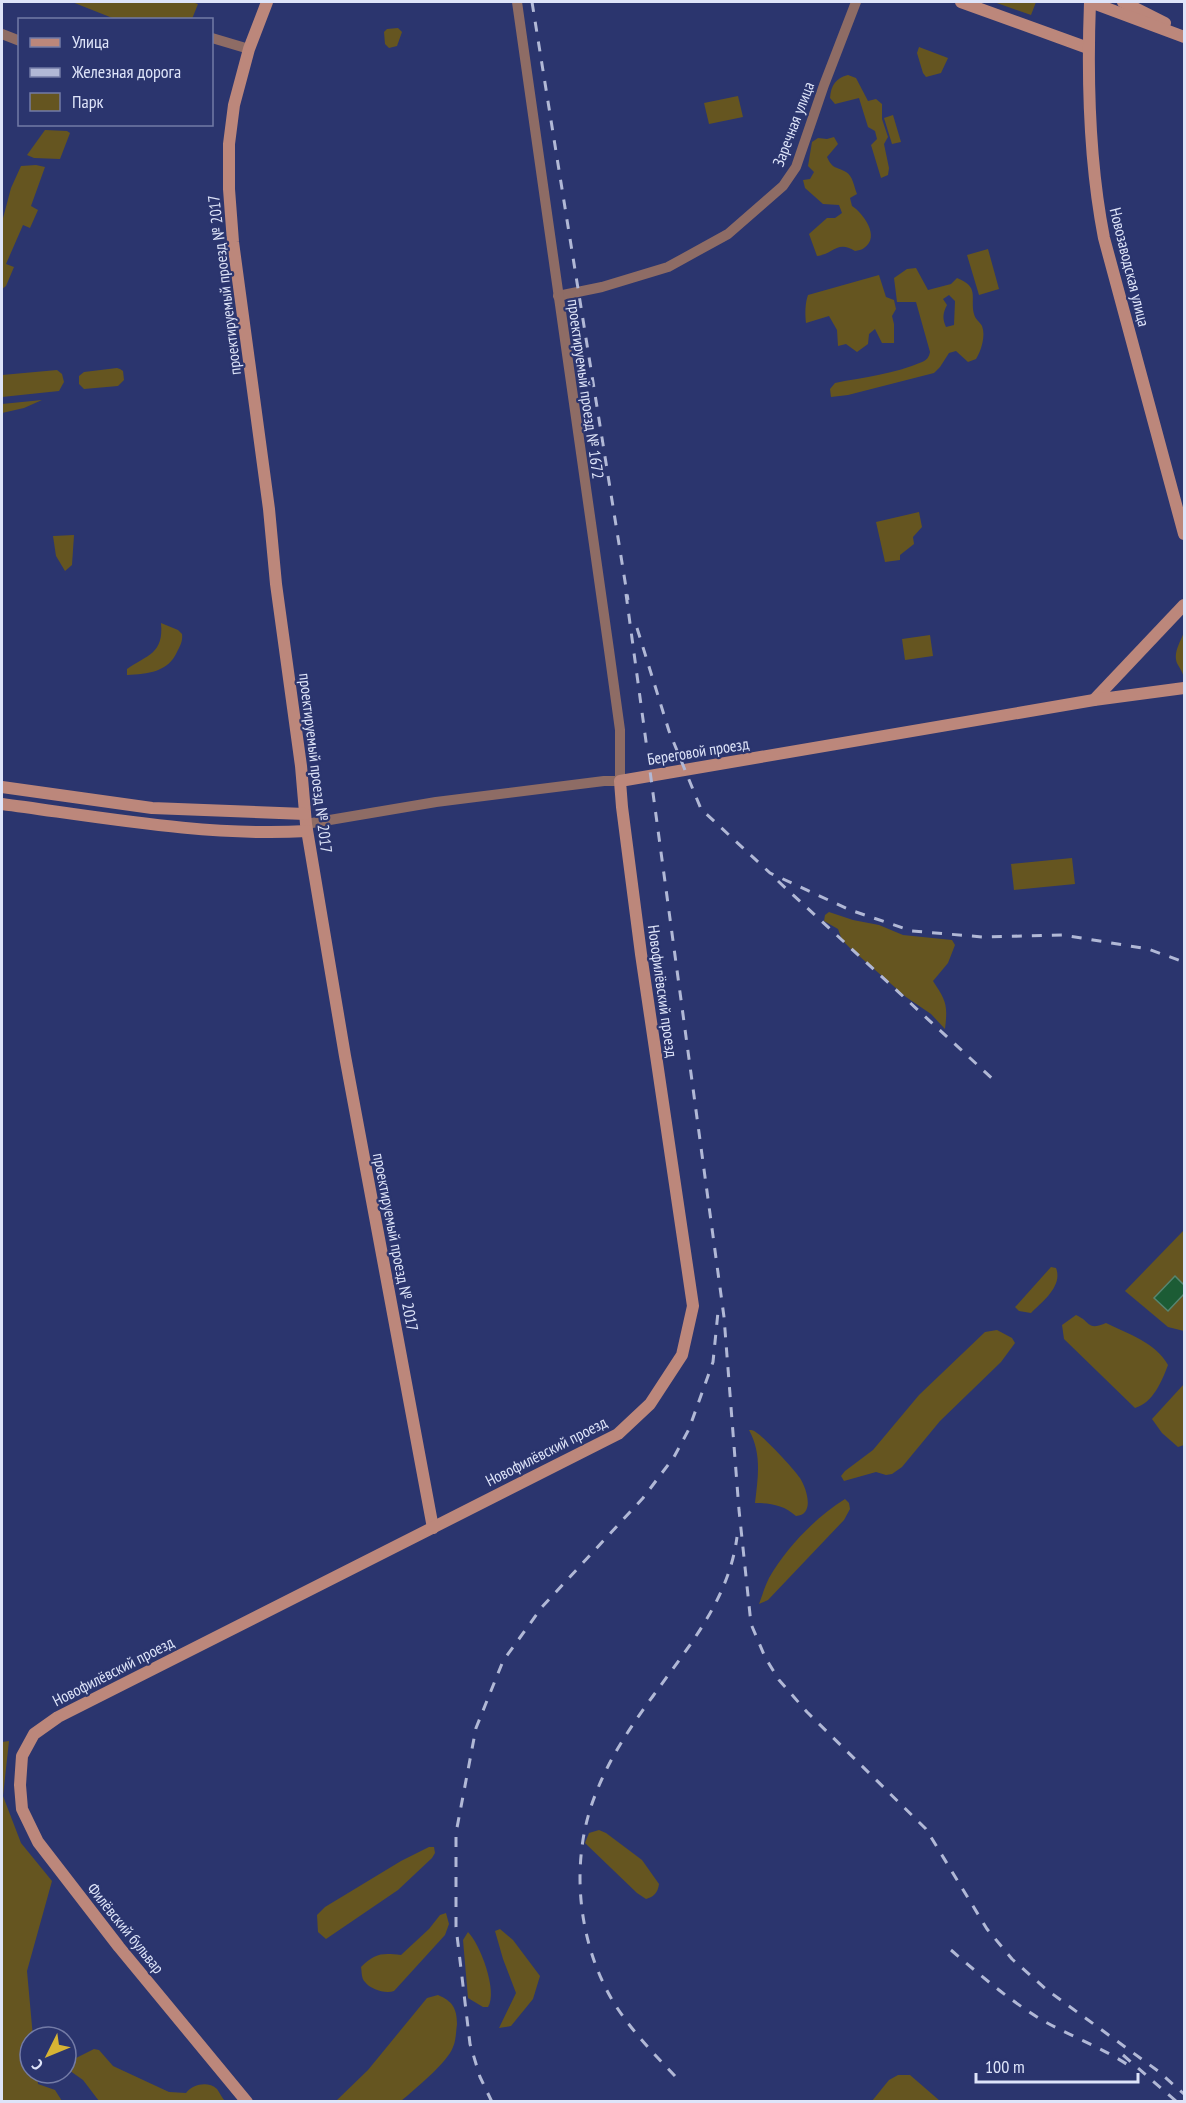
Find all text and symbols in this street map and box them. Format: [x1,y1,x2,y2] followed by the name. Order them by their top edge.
[18,18,213,126] legend
[72,30,109,53] text: Улица
[71,60,181,83] text: Железная дорога
[768,79,818,169] street label: Заречная улица
[72,90,103,113] text: Парк
[203,194,245,376] street label: проектируемый проезд № 2017
[1106,205,1154,329] street label: Новозаводская улица
[563,298,609,480] street label: проектируемый проезд № 1672
[295,672,337,854] street label: проектируемый проезд № 2017
[646,733,750,769] street label: Береговой проезд
[644,923,682,1059] street label: Новофилёвский проезд
[369,1151,423,1333] street label: проектируемый проезд № 2017
[482,1412,610,1490] street label: Новофилёвский проезд
[49,1632,177,1710] street label: Новофилёвский проезд
[83,1879,169,1977] street label: Филёвский бульвар
[18,2025,78,2085] north arrow
[976,2046,1138,2084] scale bar
[27,2055,47,2075] text: С
[985,2055,1025,2078] text: 100 m

